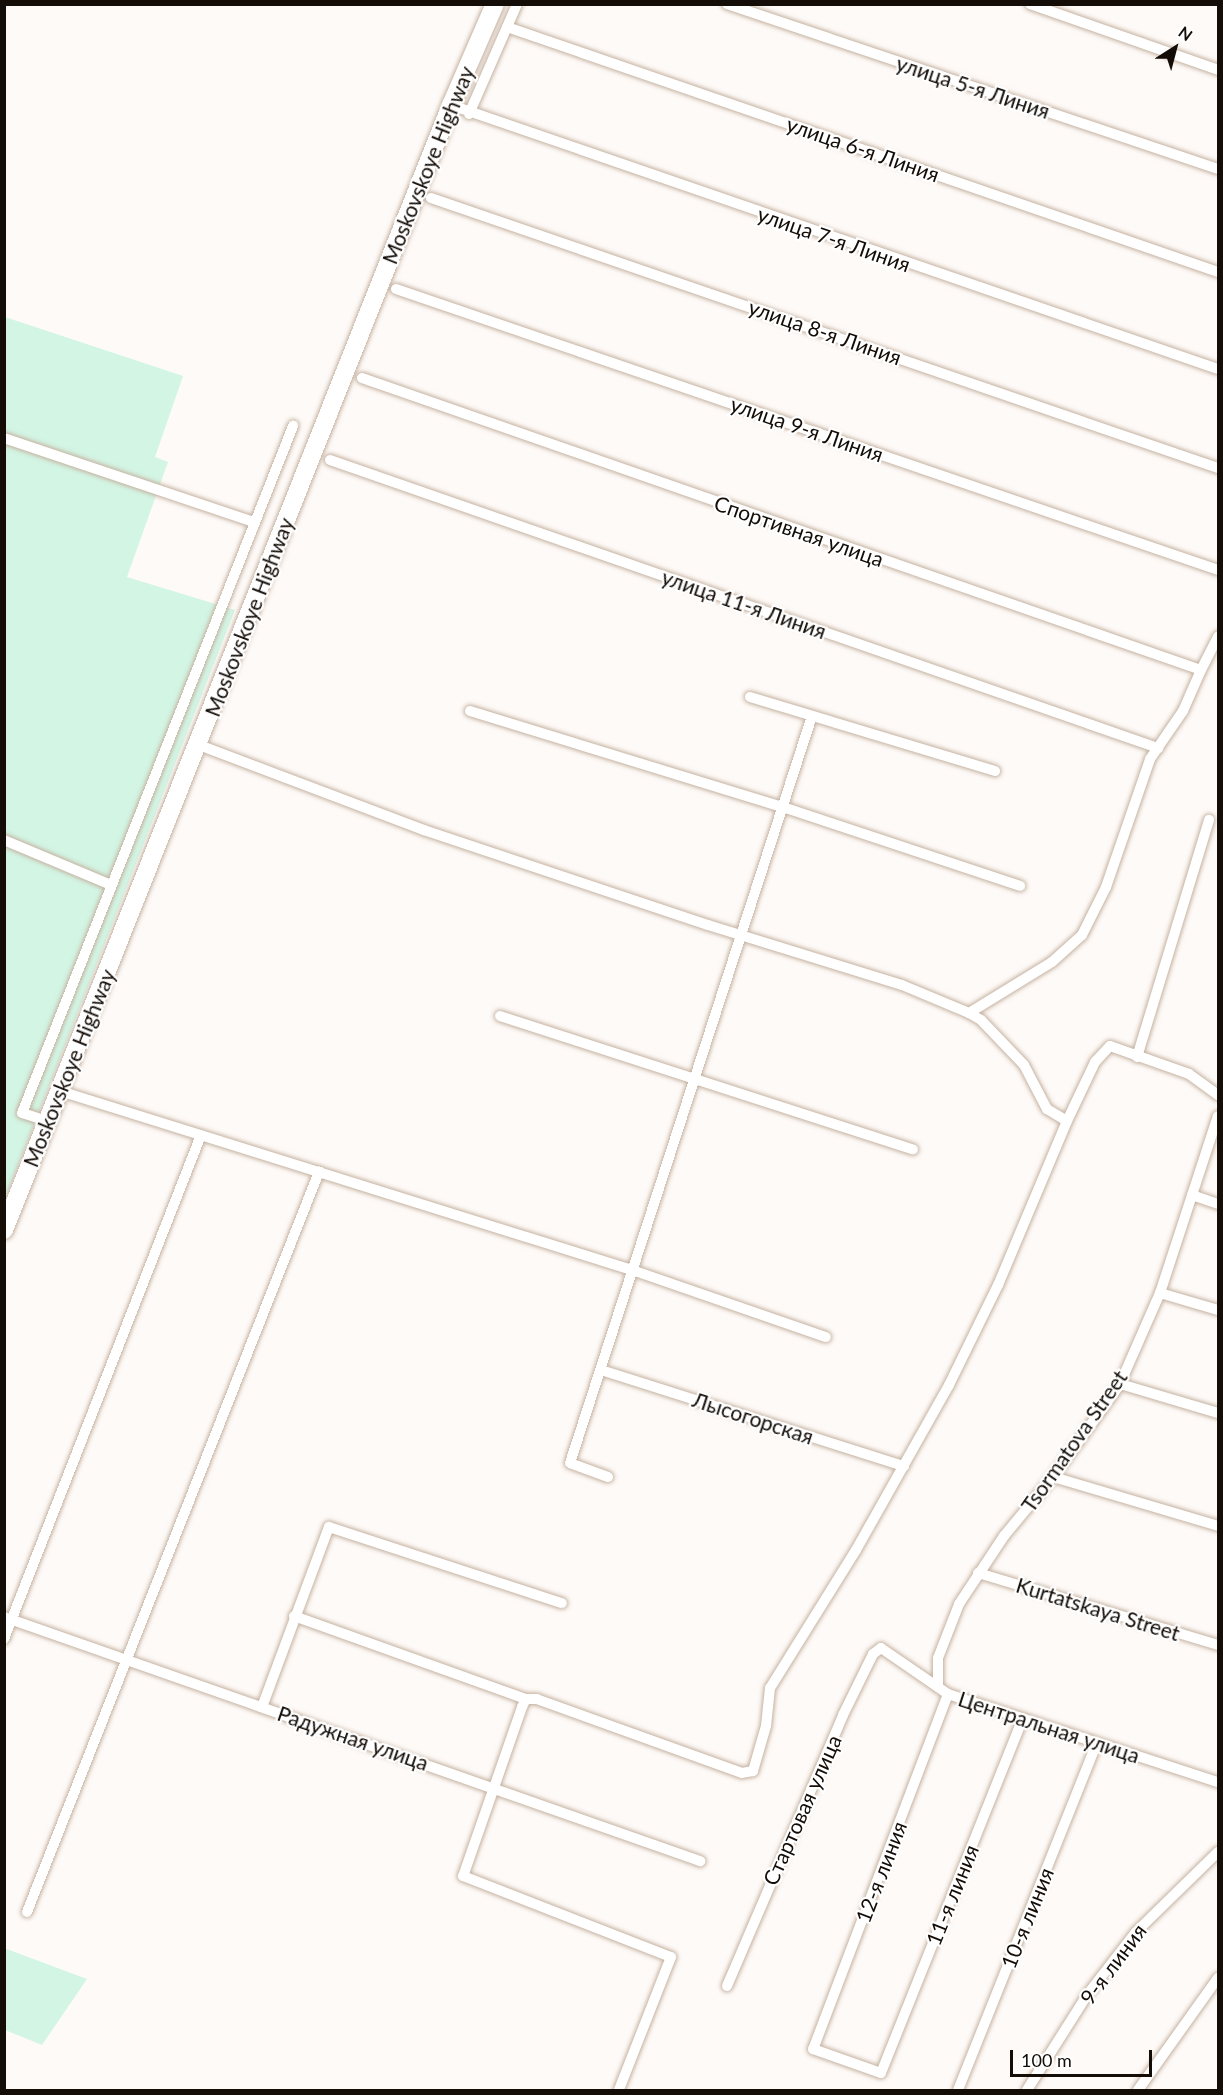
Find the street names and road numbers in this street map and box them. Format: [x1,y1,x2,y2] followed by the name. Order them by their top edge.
[893,50,1053,124] street label: улица 5-я Линия
[377,62,479,268] street label: Moskovskoye Highway
[783,111,943,187] street label: улица 6-я Линия
[754,201,914,277] street label: улица 7-я Линия
[745,294,905,370] street label: улица 8-я Линия
[727,391,887,467] street label: улица 9-я Линия
[711,490,887,572] street label: Спортивная улица
[199,514,299,720] street label: Moskovskoye Highway
[659,564,829,644] street label: улица 11-я Линия
[18,965,120,1171] street label: Moskovskoye Highway
[1016,1365,1132,1517] street label: Tsormatova Street
[689,1387,817,1449] street label: Лысогорская
[1013,1572,1183,1646] street label: Kurtatskaya Street
[955,1686,1143,1768] street label: Центральная улица
[274,1700,432,1776] street label: Радужная улица
[758,1731,846,1889] street label: Стартовая улица
[850,1818,912,1926] street label: 12-я линия
[920,1841,984,1949] street label: 11-я линия
[995,1864,1059,1972] street label: 10-я линия
[1075,1919,1151,2009] street label: 9-я линия

